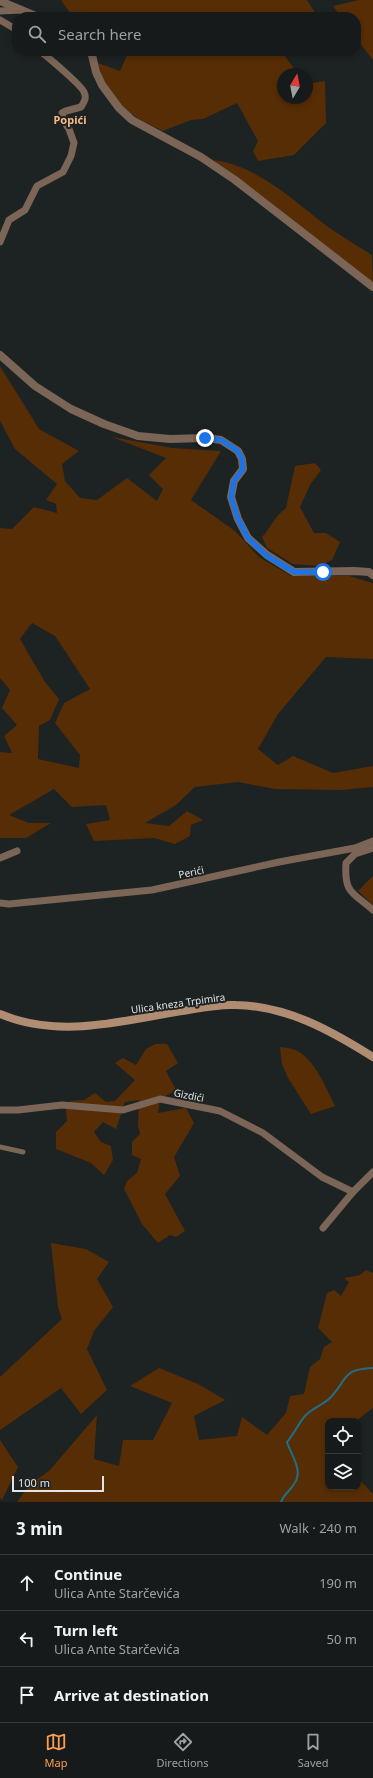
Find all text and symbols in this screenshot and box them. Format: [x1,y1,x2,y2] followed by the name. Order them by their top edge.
[12,12,361,56] search box
[26,23,48,45] icon: search
[58,24,141,44] text: Search here
[277,68,313,104] north arrow
[54,112,86,127] district label: Popići
[196,429,214,447] route end
[314,563,332,581] route start
[177,862,205,882] street label: Perići
[130,989,226,1017] street label: Ulica kneza Trpimira
[173,1085,205,1105] street label: Gizdići
[325,1418,361,1490] map controls
[325,1418,361,1454] button: locate
[325,1454,361,1490] button: layers
[12,1474,104,1493] scale bar
[18,1475,50,1490] text: 100 m
[16,1517,63,1540] text: 3 min
[279,1519,357,1537] text: Walk · 240 m
[54,1564,122,1584] text: Continue
[16,1572,38,1594] icon: ahead
[319,1574,357,1592] text: 190 m
[54,1584,180,1602] text: Ulica Ante Starčevića
[54,1620,118,1640] text: Turn left
[16,1628,38,1650] icon: left
[327,1630,357,1648] text: 50 m
[54,1640,180,1658] text: Ulica Ante Starčevića
[16,1684,38,1706] icon: arrive
[54,1685,209,1705] text: Arrive at destination
[45,1731,67,1770] tab: Map
[156,1731,209,1770] tab: Directions
[298,1731,328,1770] tab: Saved

